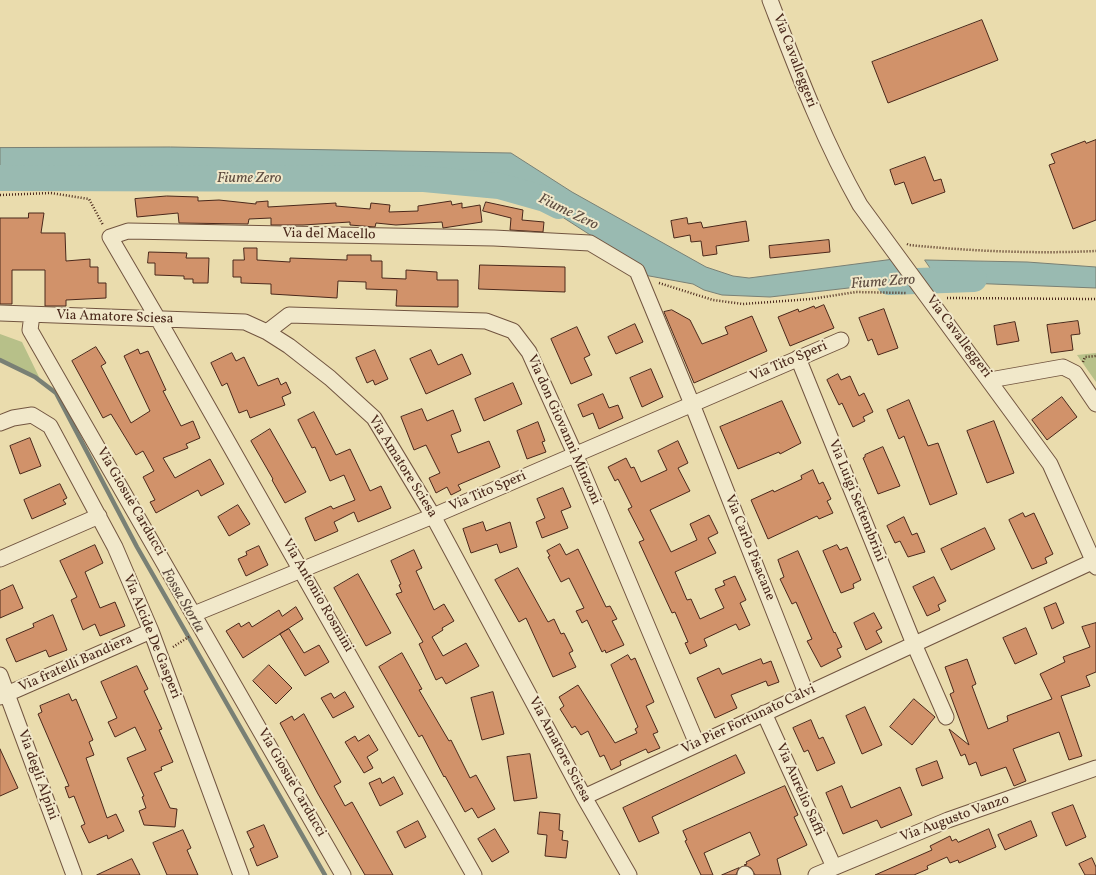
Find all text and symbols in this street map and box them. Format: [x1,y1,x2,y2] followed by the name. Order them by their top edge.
[768,12,820,110] street label: Via Cavalleggeri
[217,170,281,188] water label: Fiume Zero
[535,191,601,235] water label: Fiume Zero
[282,226,376,244] street label: Via del Macello
[850,272,916,294] water label: Fiume Zero
[922,292,994,382] street label: Via Cavalleggeri
[56,308,174,328] street label: Via Amatore Sciesa
[748,338,830,386] street label: Via Tito Speri
[522,353,604,507] street label: Via don Giovanni Minzoni
[364,413,440,521] street label: Via Amatore Sciesa
[824,437,888,565] street label: Via Luigi Settembrini
[92,445,168,559] street label: Via Giosuè Carducci
[447,468,529,516] street label: Via Tito Speri
[720,493,778,603] street label: Via Carlo Pisacane
[278,536,356,656] street label: Via Antonio Rosmini
[156,566,208,636] water label: Fossa Storta
[118,573,184,701] street label: Via Alcide De Gasperi
[17,631,135,697] street label: Via fratelli Bandiera
[679,682,819,758] street label: Via Pier Fortunato Calvi
[524,694,594,806] street label: Via Amatore Sciesa
[253,726,329,840] street label: Via Giosuè Carducci
[13,728,61,822] street label: Via degli Alpini
[771,741,827,839] street label: Via Aurelio Saffi
[898,792,1012,846] street label: Via Augusto Vanzo

